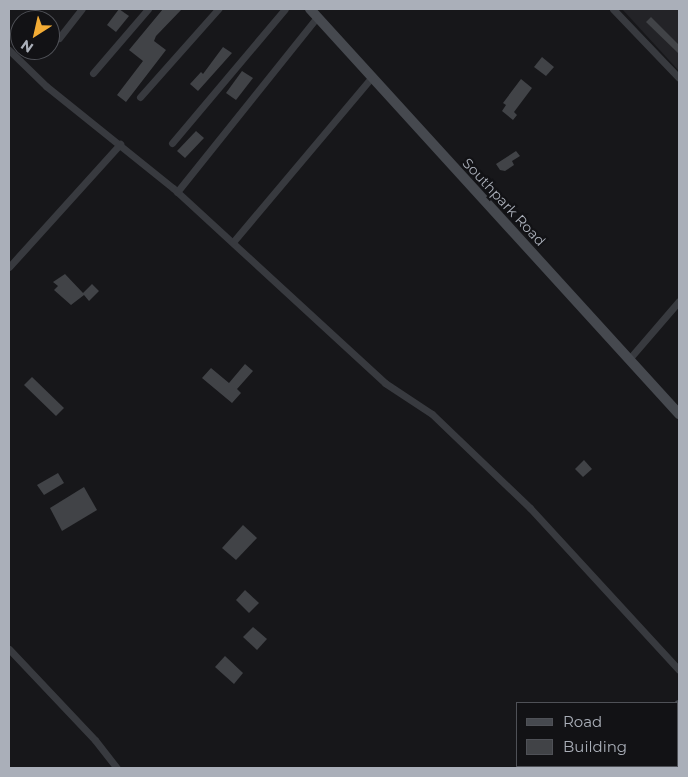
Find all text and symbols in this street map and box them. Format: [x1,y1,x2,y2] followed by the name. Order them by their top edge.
[10,10,60,60] north arrow
[17,36,37,57] text: N
[459,155,549,249] street label: Southpark Road
[516,702,678,767] legend
[563,712,602,731] text: Road
[563,737,627,756] text: Building

